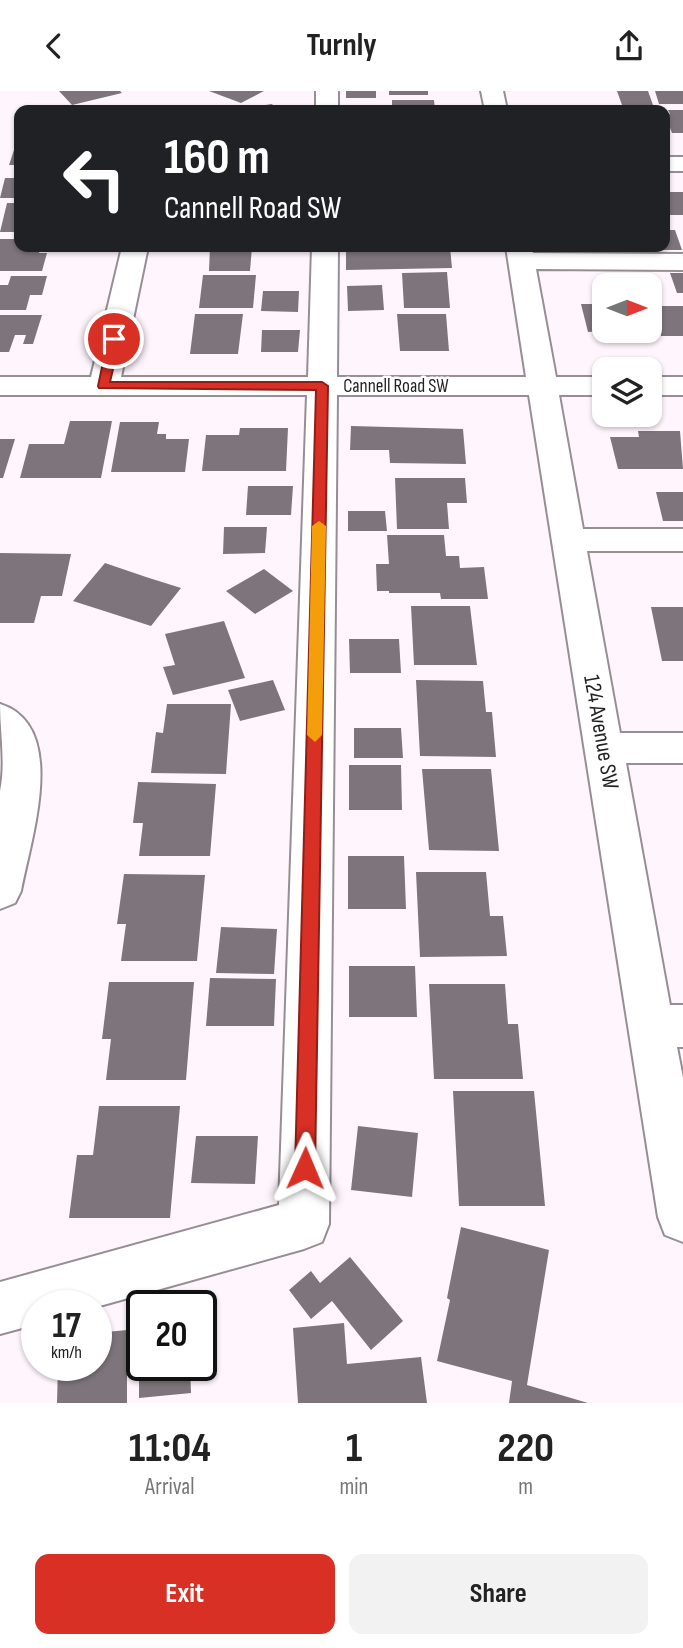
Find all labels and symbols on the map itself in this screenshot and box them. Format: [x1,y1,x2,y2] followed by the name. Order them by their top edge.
[592,273,662,343] north arrow
[84,309,144,369] pin
[343,375,449,398] street label: Cannell Road SW
[577,673,625,791] street label: 124 Avenue SW
[268,1131,342,1205] position arrow
[126,1290,217,1381] speed limit sign: 20

